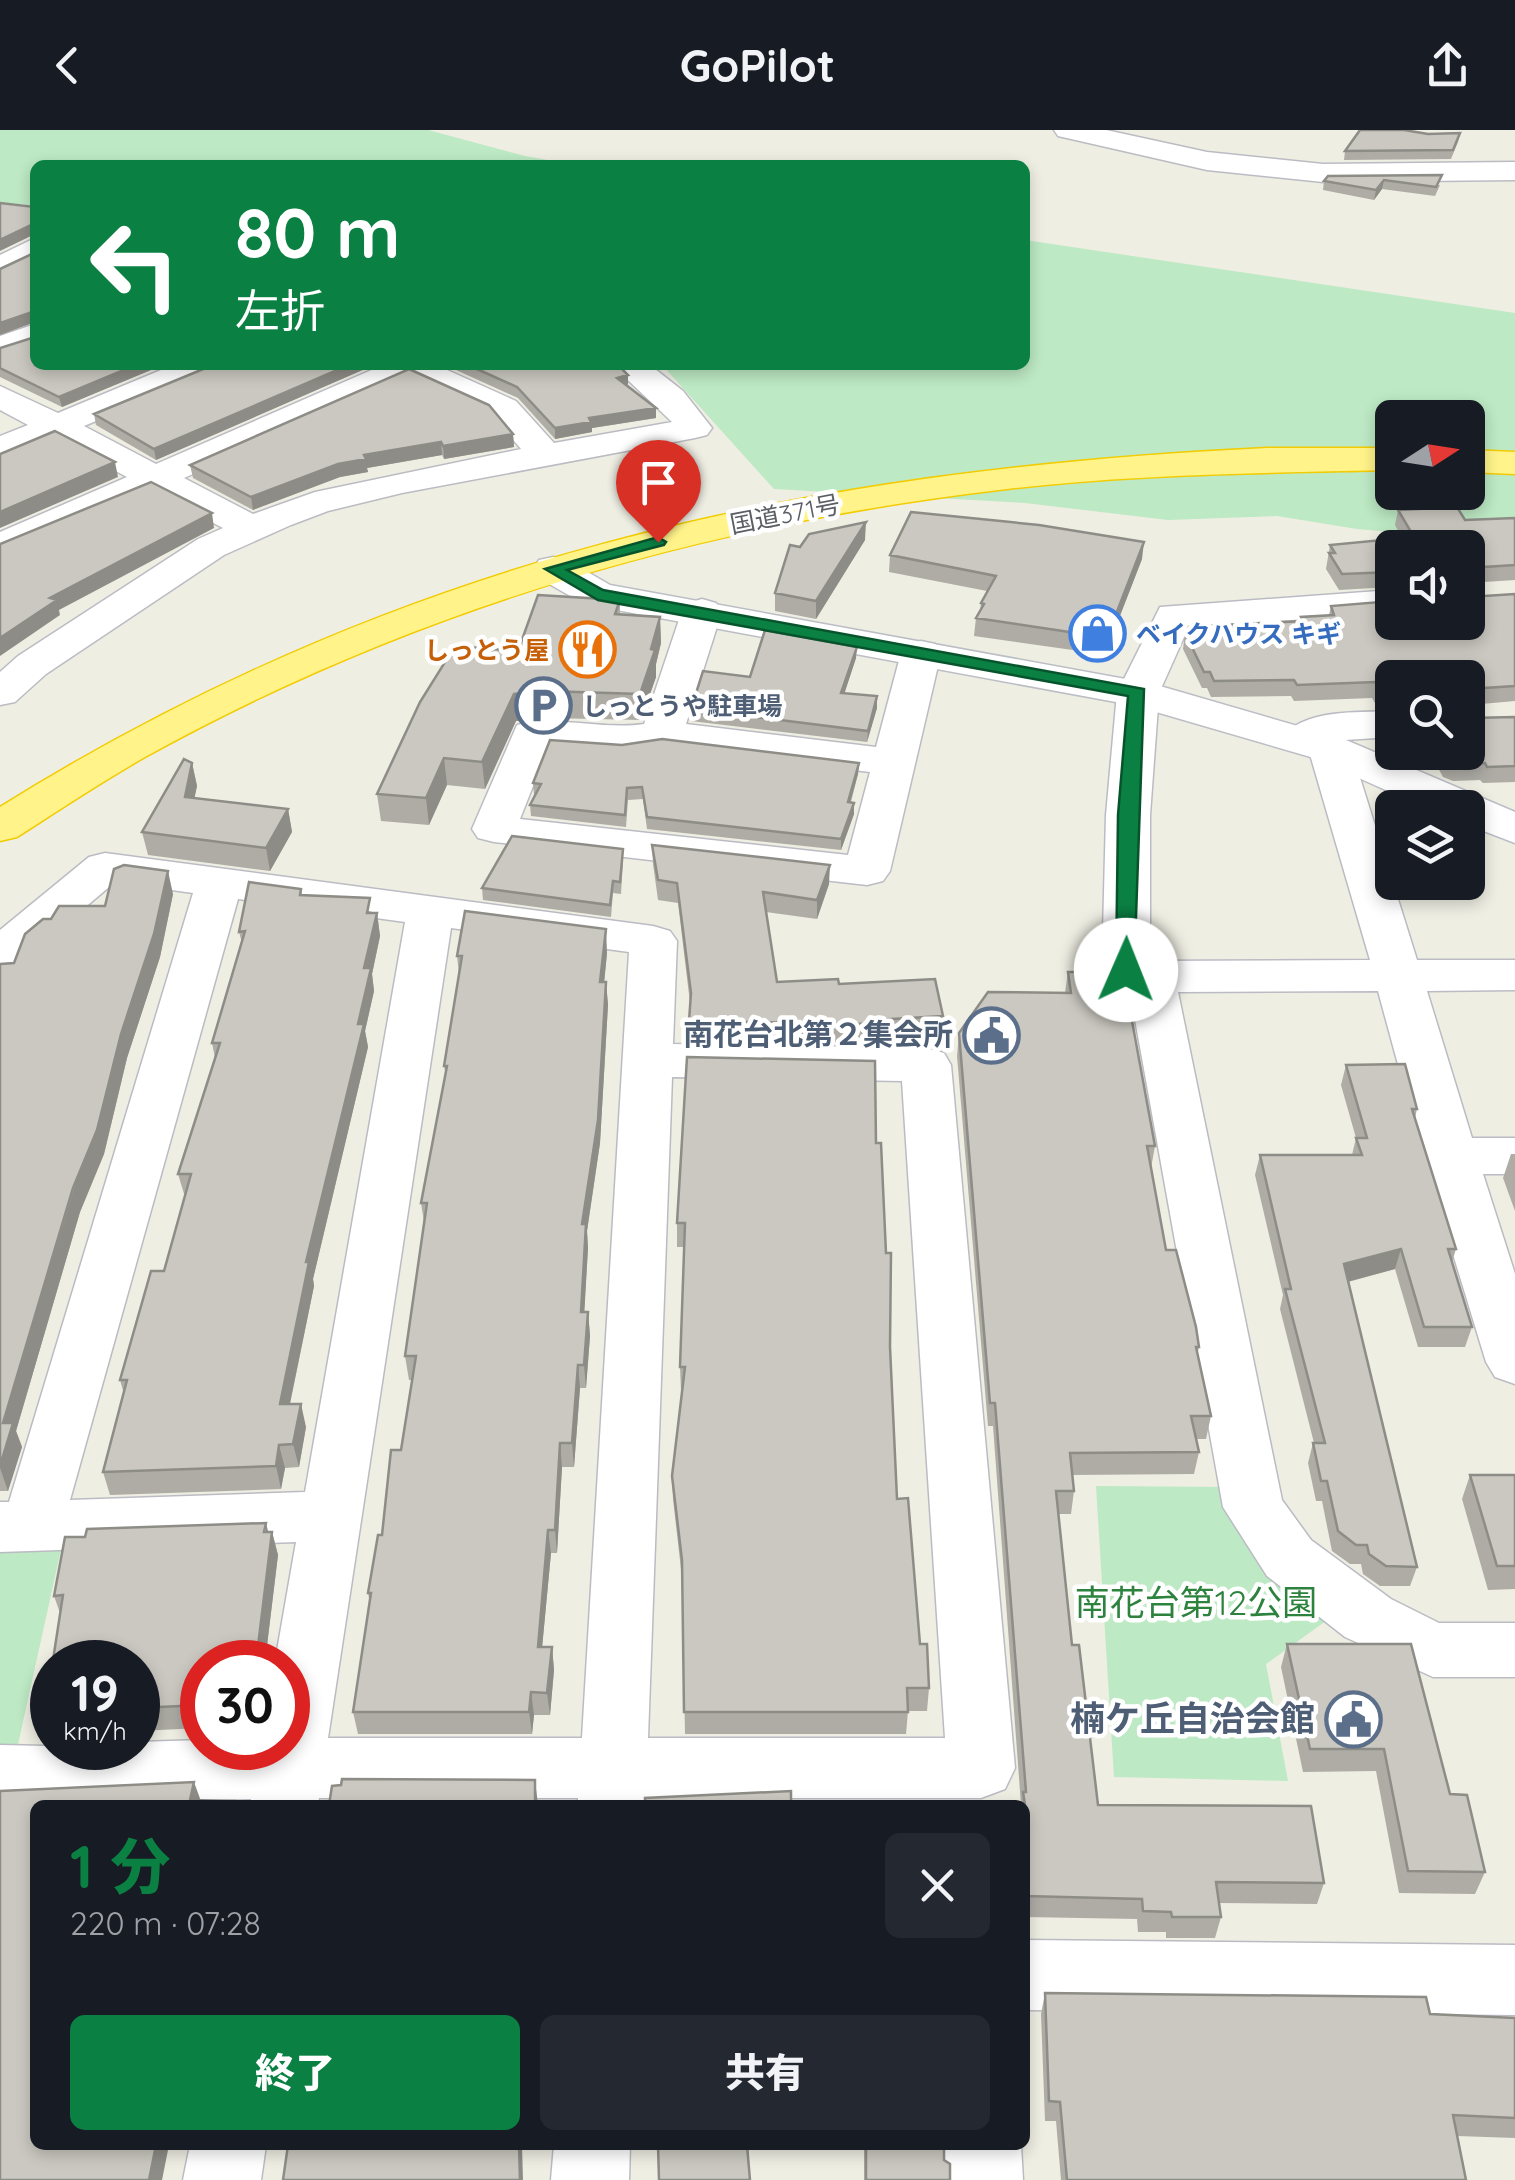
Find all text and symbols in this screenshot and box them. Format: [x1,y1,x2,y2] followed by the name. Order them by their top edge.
[680,37,835,93] text: GoPilot
[40,38,95,93] icon: back
[1420,38,1475,93] icon: share
[235,188,400,276] text: 80 m
[70,200,200,330] icon: left
[235,282,325,338] text: 左折
[1375,400,1485,510] north arrow
[1375,400,1485,900] map controls
[616,440,701,543] pin
[631,455,686,510] icon: arrive
[727,488,843,539] street label: 国道371号
[1375,530,1485,640] button: sound
[1067,604,1127,664] shop icon: ベイクハウス キギ
[1136,618,1341,649] place label: ベイクハウス キギ
[558,620,618,680] restaurant icon: しっとう屋
[424,634,549,665] place label: しっとう屋
[1375,660,1485,770] button: search
[513,676,573,736] parking icon: しっとうや駐車場
[582,690,782,721] place label: しっとうや駐車場
[1375,790,1485,900] button: layers
[1074,918,1178,1022] position arrow
[962,1005,1022,1065] public building icon: 南花台北第２集会所
[683,1015,953,1053] place label: 南花台北第２集会所
[1075,1580,1317,1624] park label: 南花台第12公園
[180,1640,310,1770] speed limit sign: 30
[71,1661,119,1724] text: 19
[1324,1689,1384,1749] public building icon: 楠ケ丘自治会館
[1070,1696,1315,1740] place label: 楠ケ丘自治会館
[63,1715,127,1746] text: km/h
[70,1828,170,1903] text: 1 分
[885,1833,990,1938] button: close
[70,1903,261,1943] text: 220 m · 07:28
[70,2015,520,2130] button: 終了
[540,2015,990,2130] button: 共有

